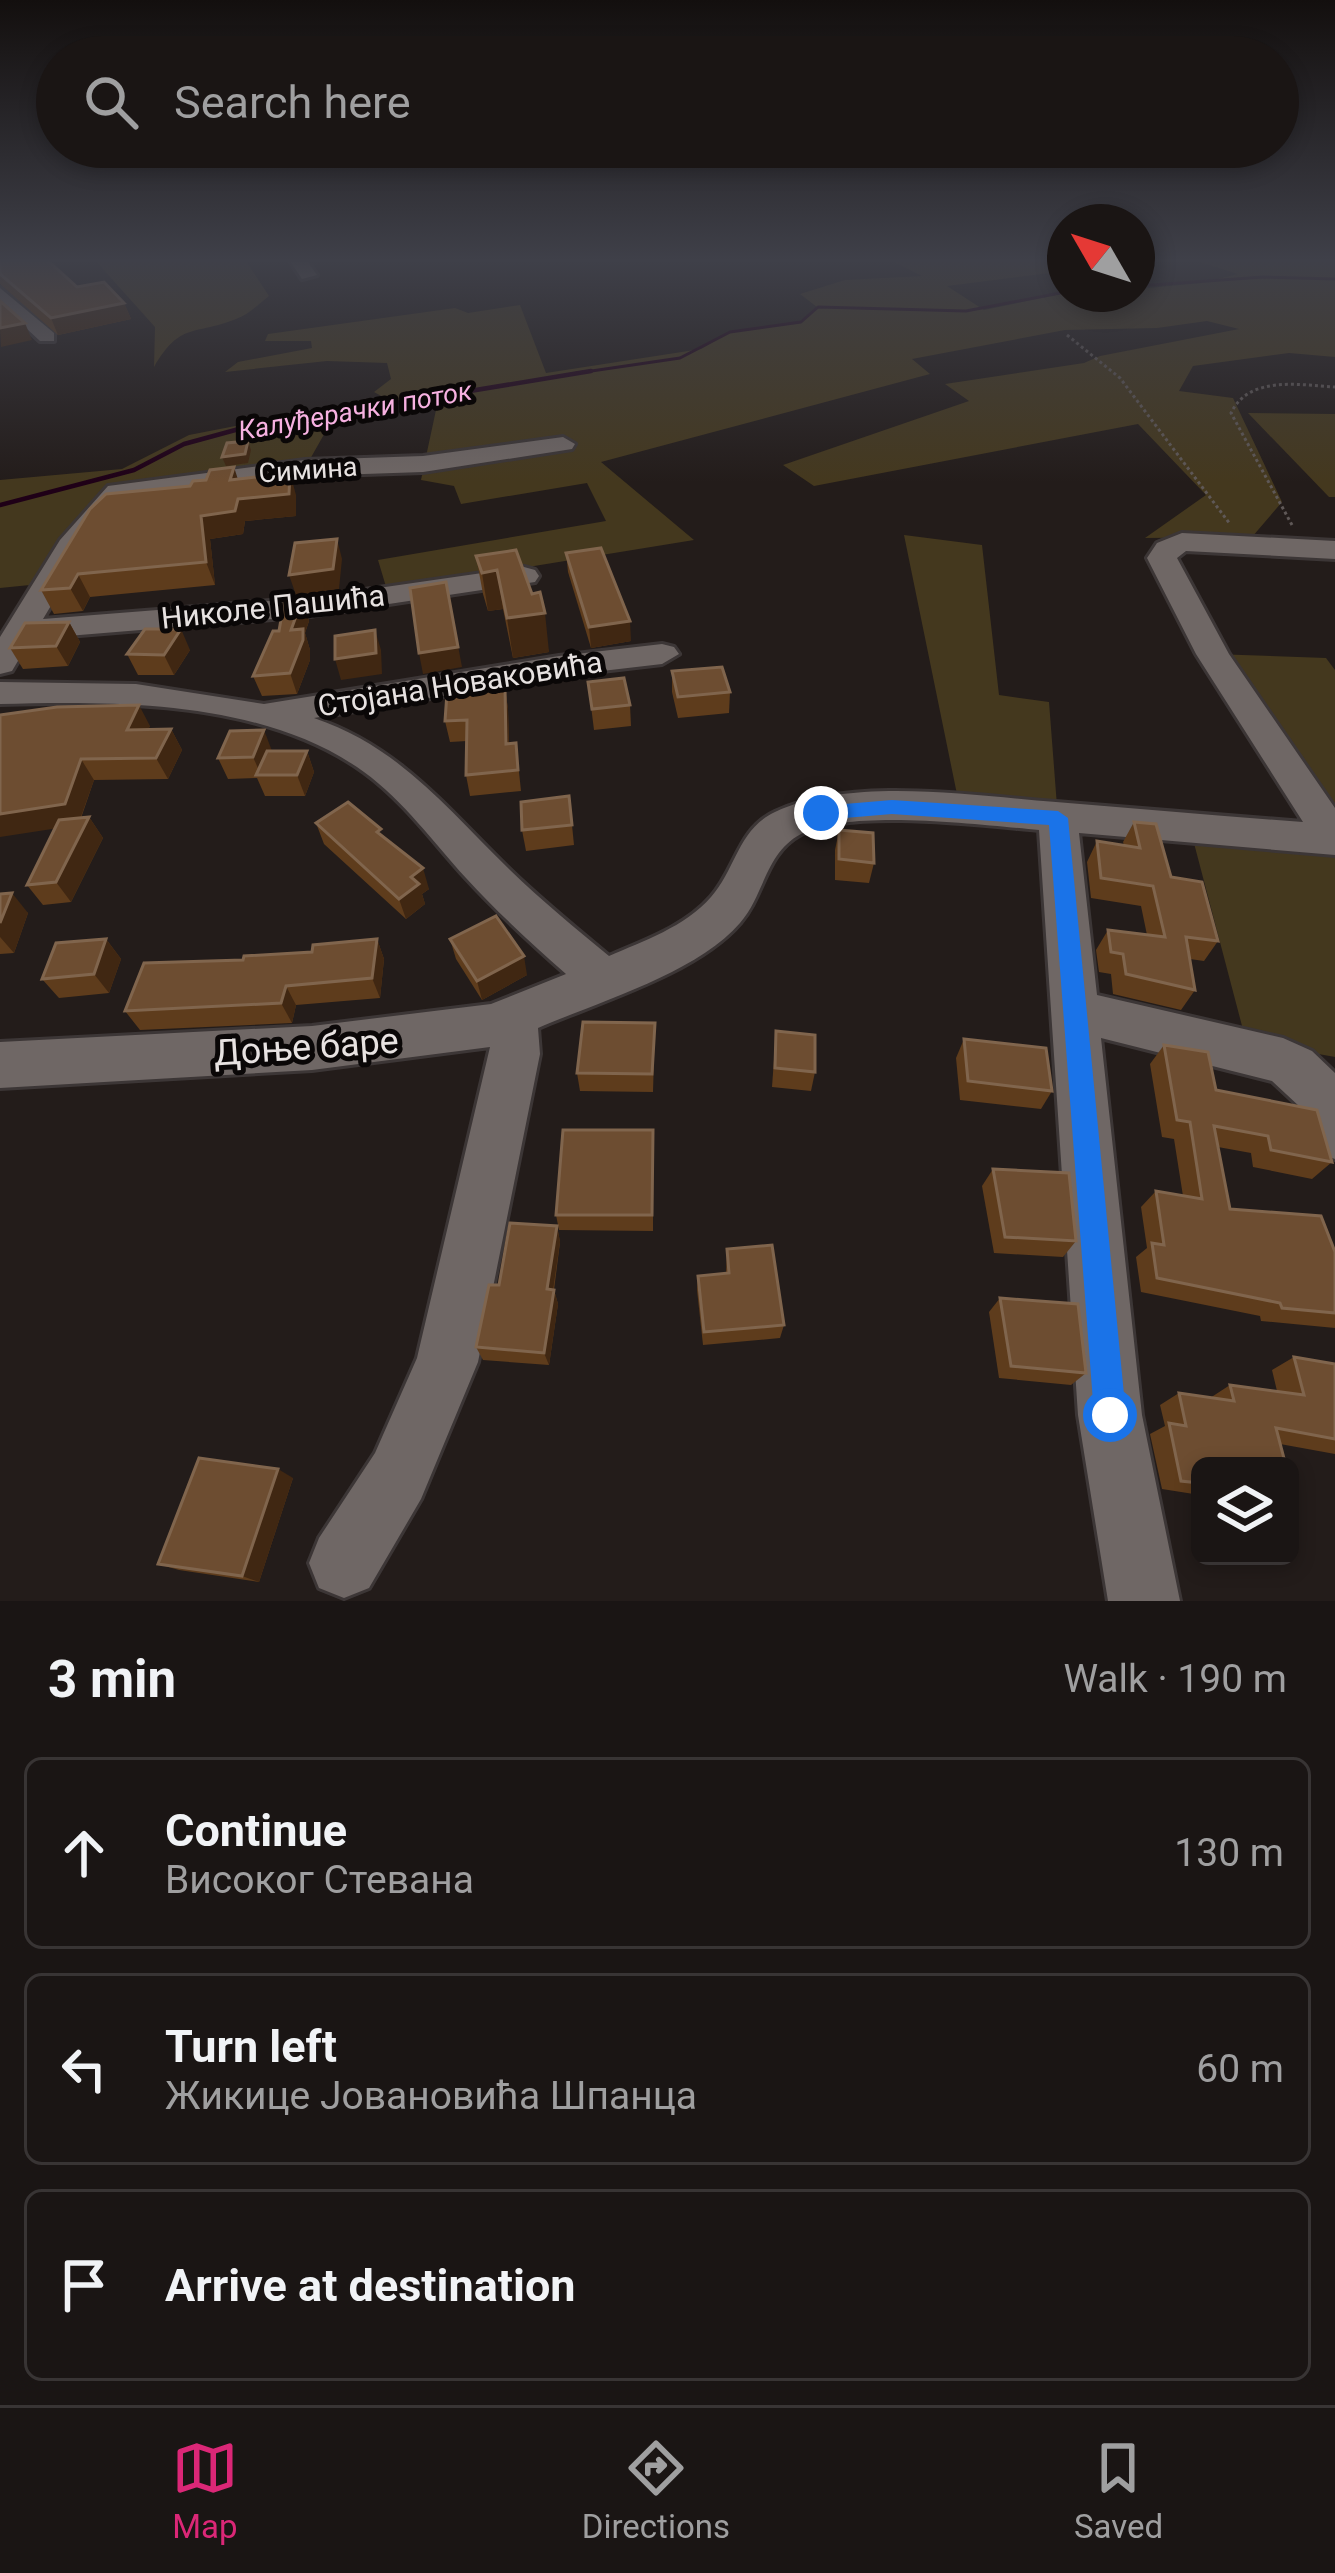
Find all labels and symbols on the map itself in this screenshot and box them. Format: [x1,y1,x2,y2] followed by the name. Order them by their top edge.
[1047,204,1155,312] north arrow
[236,375,475,447] water label: Калуђерачки поток
[257,451,359,489] street label: Симина
[159,577,387,636] street label: Николе Пашића
[315,644,605,723] street label: Стојана Новаковића
[794,786,848,840] route end
[212,1020,400,1074] street label: Доње баре
[1083,1388,1137,1442] route start

